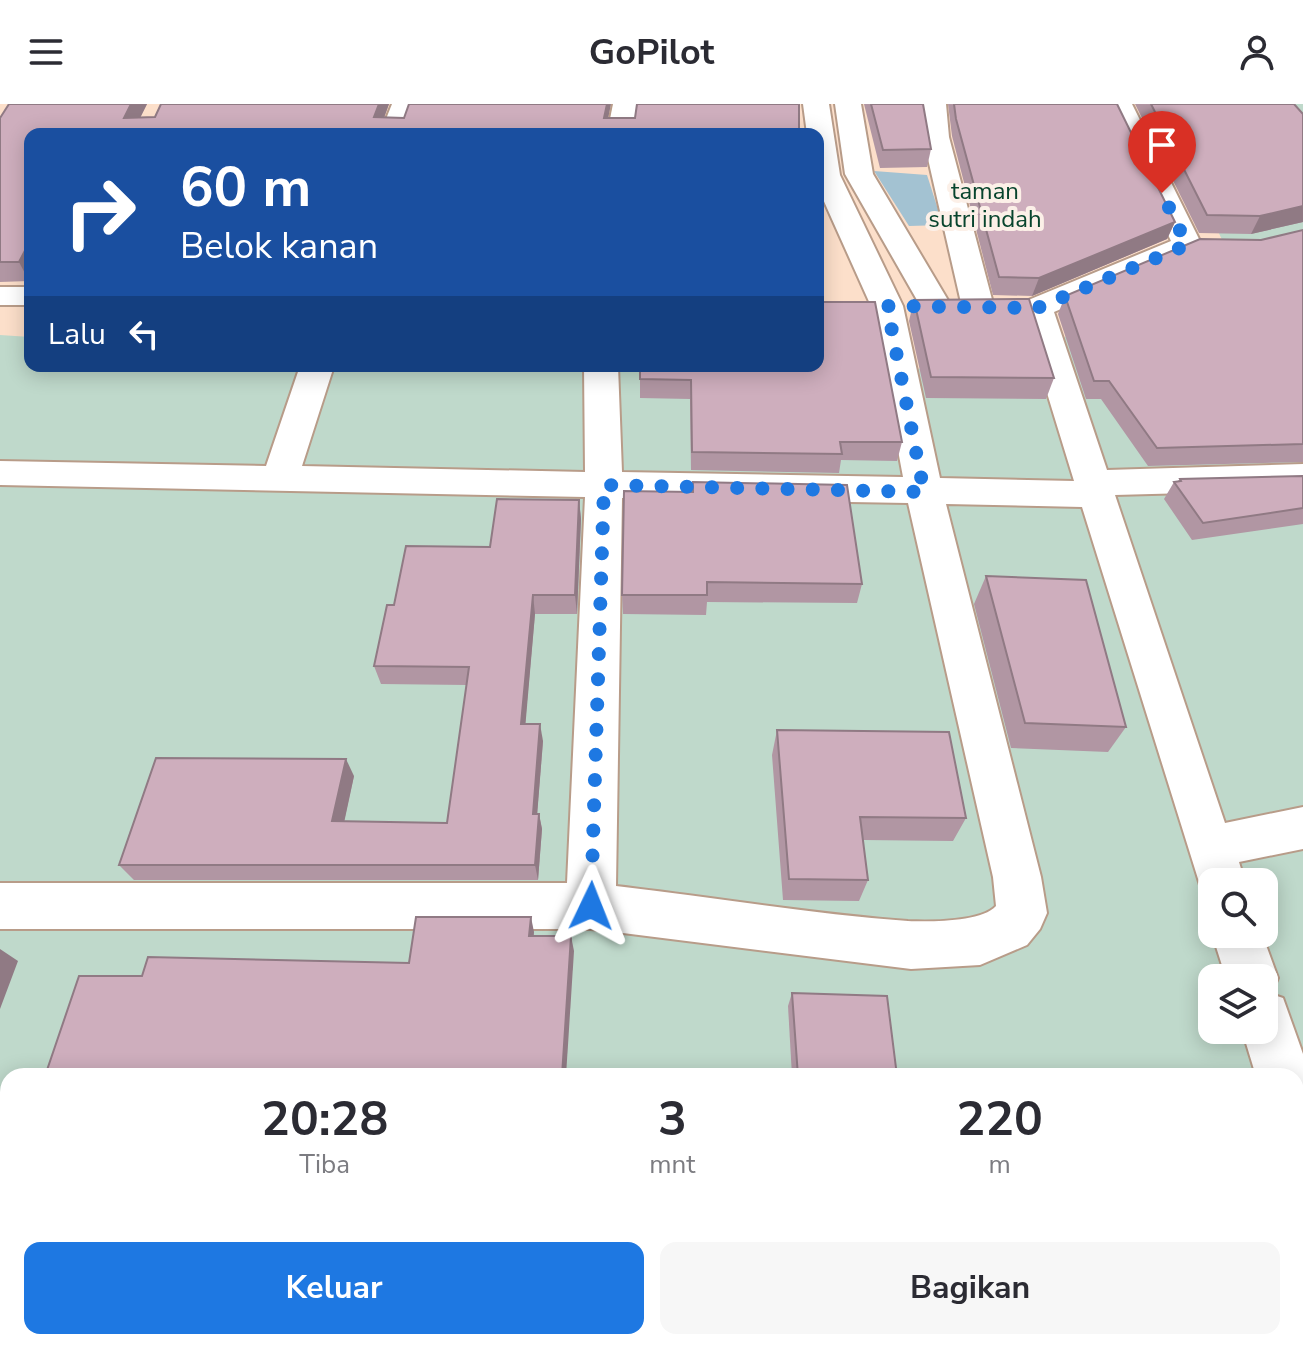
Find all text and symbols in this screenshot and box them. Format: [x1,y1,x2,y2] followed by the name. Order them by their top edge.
[589,28,714,77] text: GoPilot
[24,30,68,74] icon: menu
[1235,30,1279,74] icon: person
[1128,111,1196,193] pin
[1140,123,1184,167] icon: arrive
[180,149,311,226] text: 60 m
[48,160,152,264] icon: right
[928,175,1042,235] park label: taman sutri indah
[180,222,378,271] text: Belok kanan
[122,312,166,356] icon: left
[48,314,106,355] text: Lalu
[549,864,633,948] position arrow
[1198,868,1278,1044] map controls
[1198,868,1278,948] button: search
[1198,964,1278,1044] button: layers
[261,1086,388,1152] text: 20:28
[658,1086,687,1152] text: 3
[956,1086,1043,1152] text: 220
[299,1147,350,1182] text: Tiba
[649,1147,695,1182] text: mnt
[989,1147,1011,1182] text: m
[24,1242,644,1334] button: Keluar
[660,1242,1280,1334] button: Bagikan

